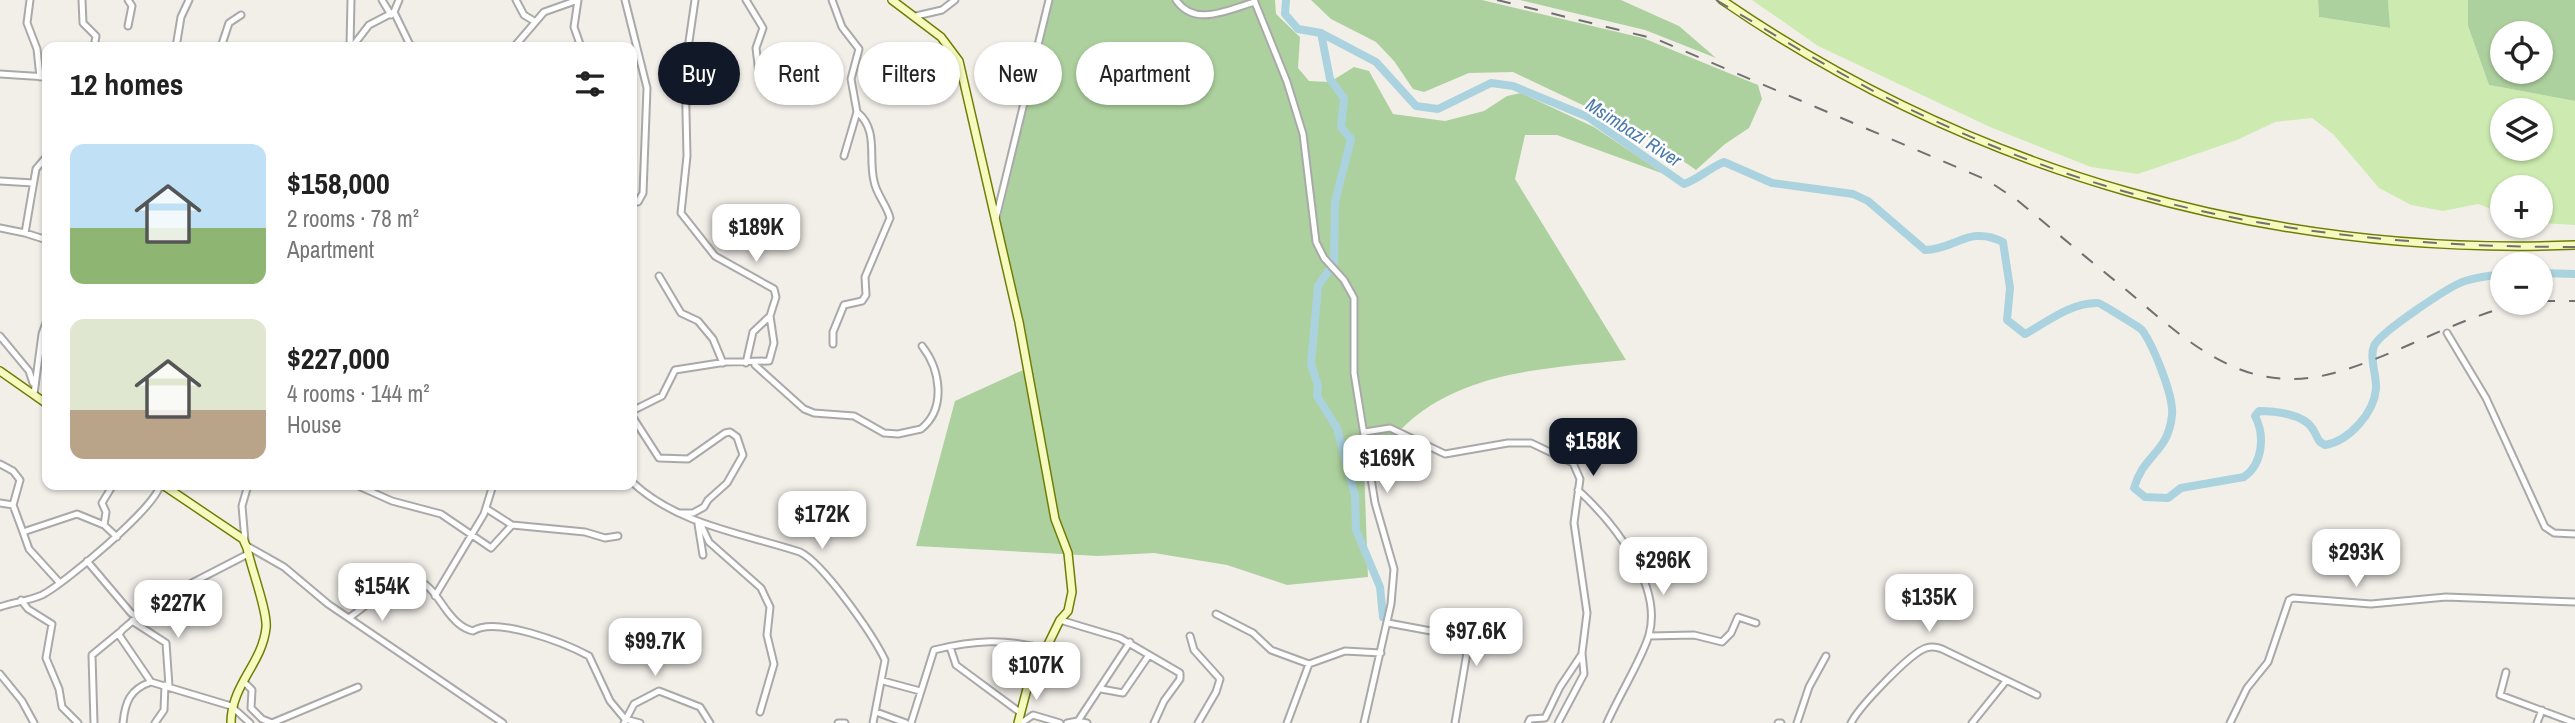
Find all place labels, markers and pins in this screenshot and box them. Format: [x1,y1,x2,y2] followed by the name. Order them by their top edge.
[707,204,805,264] pin: $189K
[1544,419,1642,478] pin: $158K
[1338,435,1436,495] pin: $169K
[773,491,871,551] pin: $172K
[2307,530,2405,589] pin: $293K
[1614,538,1712,597] pin: $296K
[333,564,431,623] pin: $154K
[1880,574,1978,634] pin: $135K
[129,580,227,640] pin: $227K
[1419,608,1533,668] pin: $97.6K
[598,618,712,678] pin: $99.7K
[987,642,1085,702] pin: $107K

